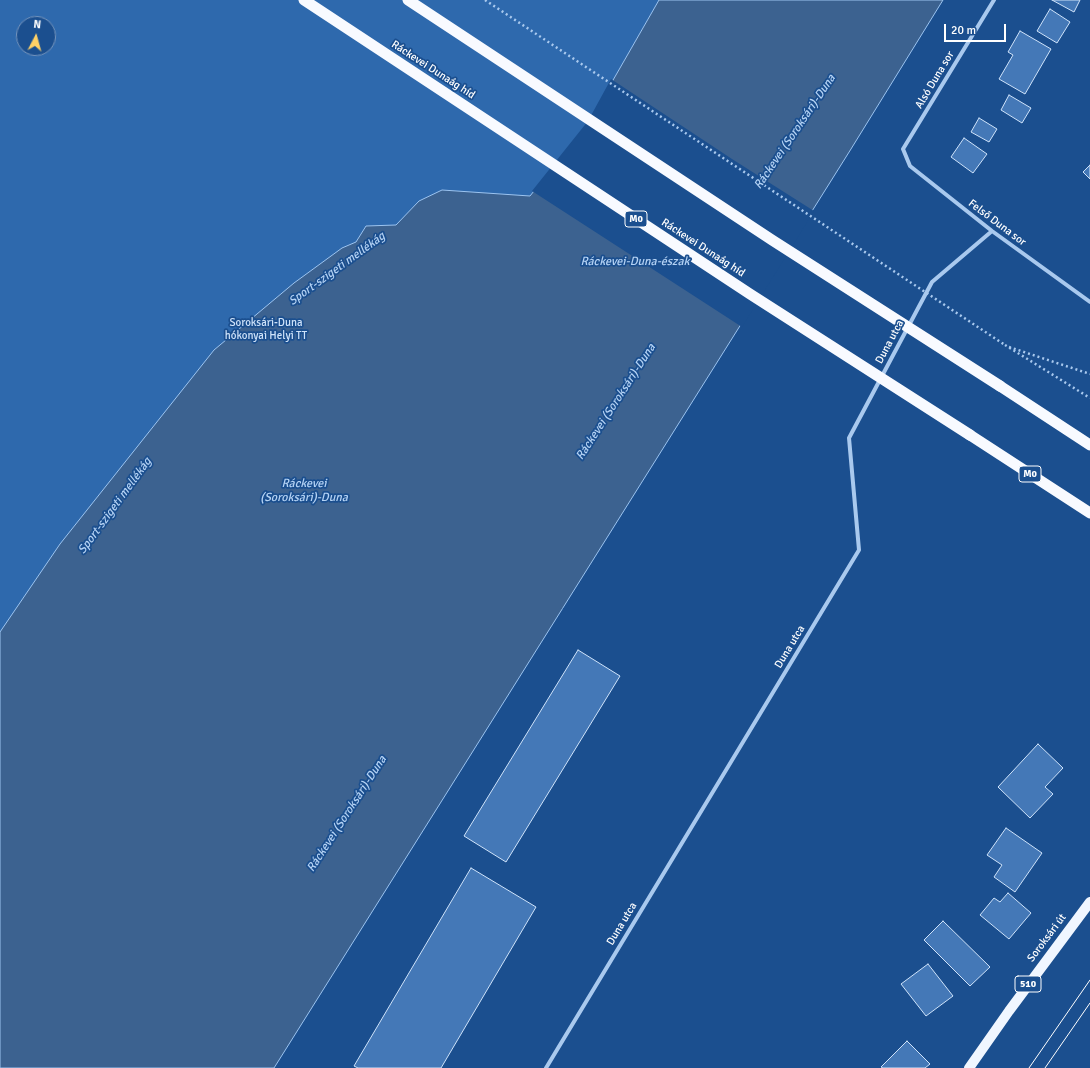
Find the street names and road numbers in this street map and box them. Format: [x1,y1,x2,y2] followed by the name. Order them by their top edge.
[389,38,477,102] street label: Ráckevei Dunaág híd
[913,49,957,111] street label: Alsó Duna sor
[966,197,1028,249] street label: Felső Duna sor
[625,211,647,227] road number: M0
[659,216,747,280] street label: Ráckevei Dunaág híd
[873,318,907,366] street label: Duna utca
[1019,466,1041,482] road number: M0
[772,623,808,671] street label: Duna utca
[604,900,640,948] street label: Duna utca
[1025,911,1069,965] street label: Soroksári út
[1015,976,1041,992] road number: 510

